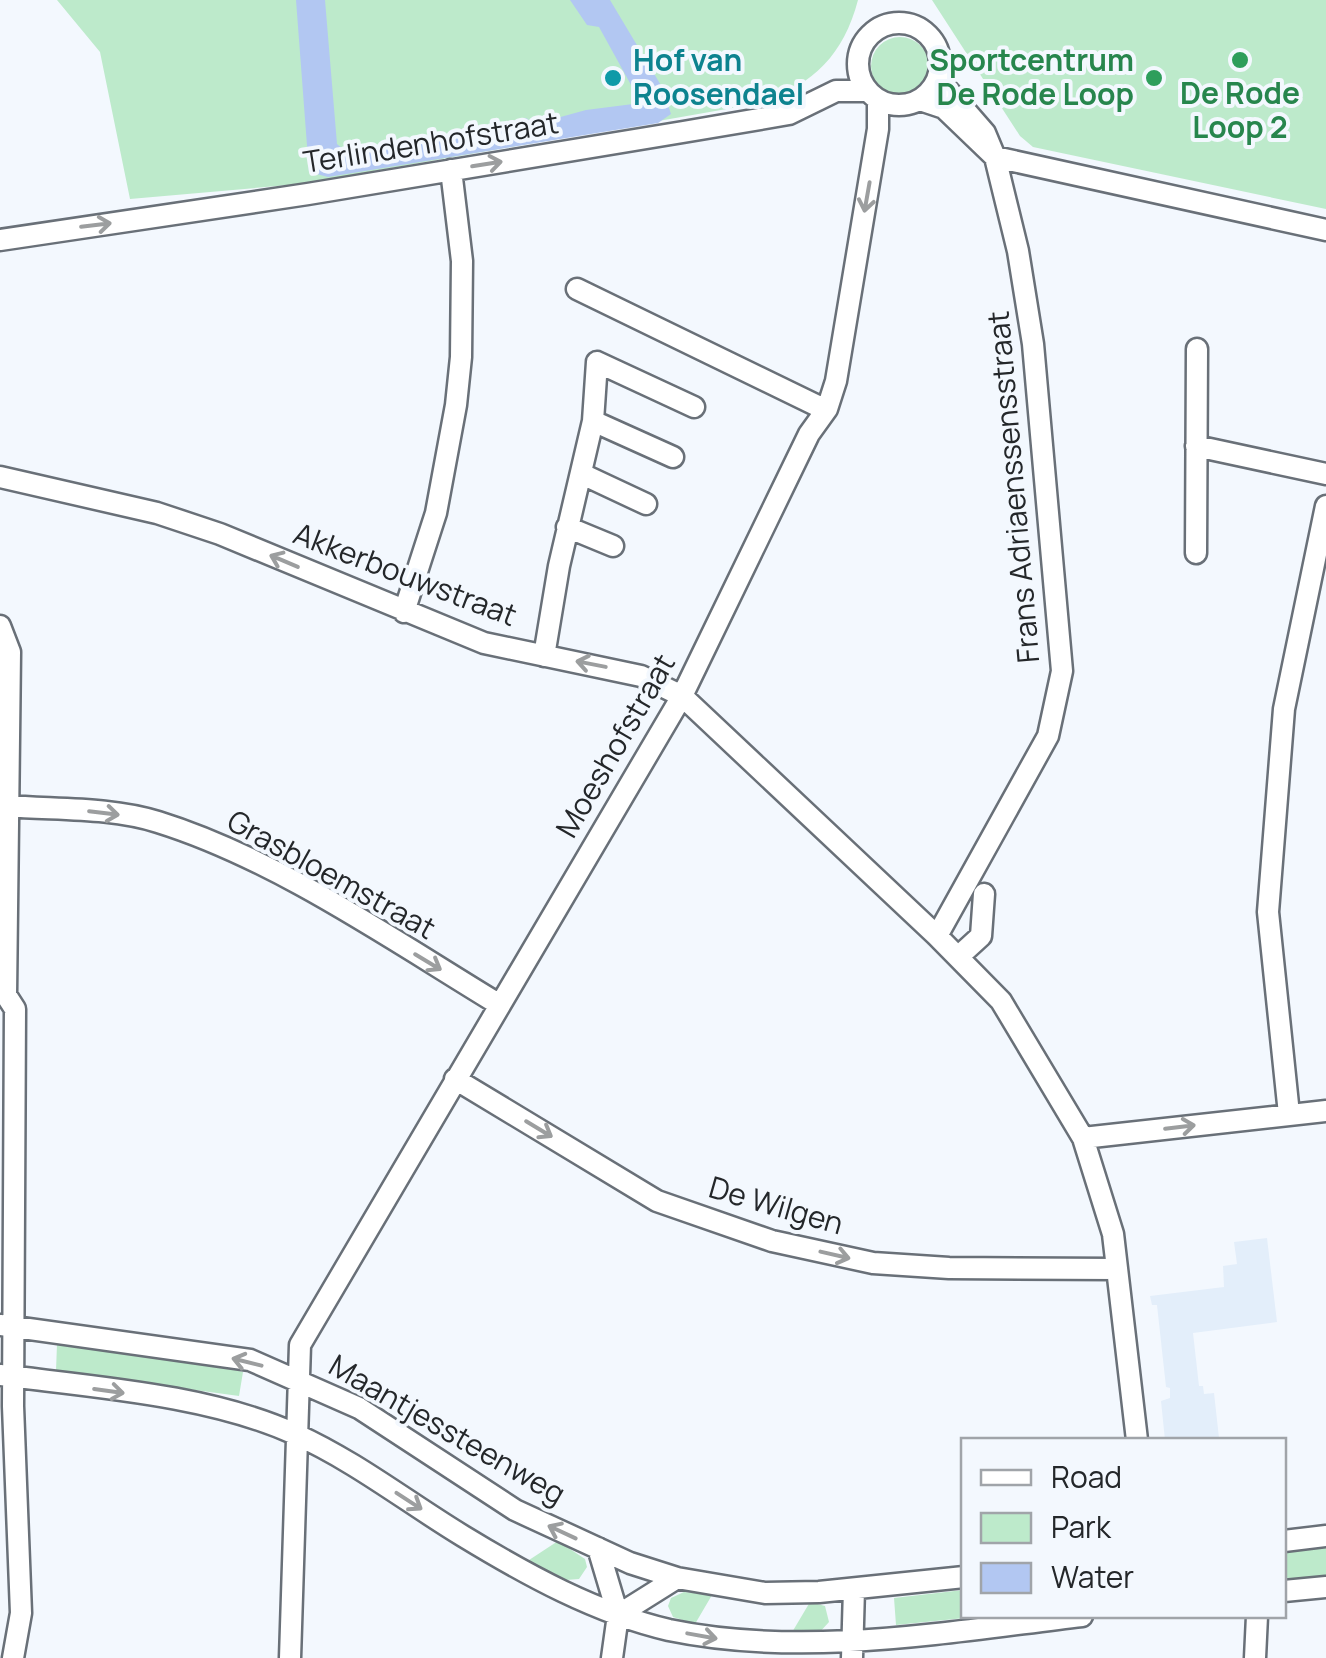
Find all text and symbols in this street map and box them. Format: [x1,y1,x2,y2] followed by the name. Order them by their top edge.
[633,39,804,114] place label: Hof van Roosendael
[929,39,1134,114] place label: Sportcentrum De Rode Loop
[1229,49,1251,71] marker: De Rode Loop 2
[602,67,624,89] marker: Hof van Roosendael
[1143,67,1165,89] marker: Sportcentrum De Rode Loop
[1180,72,1300,147] place label: De Rode Loop 2
[300,101,561,182] street label: Terlindenhofstraat
[470,154,502,173] one-way arrow
[857,180,875,213] one-way arrow
[80,215,112,234] one-way arrow
[977,309,1048,665] street label: Frans Adriaenssensstraat
[288,512,523,635] street label: Akkerbouwstraat
[269,551,300,569] one-way arrow
[546,646,684,845] street label: Moeshofstraat
[575,654,607,673] one-way arrow
[220,799,443,948] street label: Grasbloemstraat
[87,804,119,823] one-way arrow
[413,952,442,972] one-way arrow
[1163,1117,1196,1136] one-way arrow
[524,1119,552,1139] one-way arrow
[705,1166,848,1243] street label: De Wilgen
[819,1247,851,1265] one-way arrow
[322,1344,573,1513] street label: Maantjessteenweg
[232,1352,264,1370] one-way arrow
[92,1382,125,1400] one-way arrow
[961,1438,1286,1618] legend
[1051,1456,1122,1497] text: Road
[395,1491,423,1512] one-way arrow
[1051,1506,1112,1547] text: Park
[548,1521,578,1540] one-way arrow
[1051,1556,1134,1597] text: Water
[685,1628,718,1646] one-way arrow

